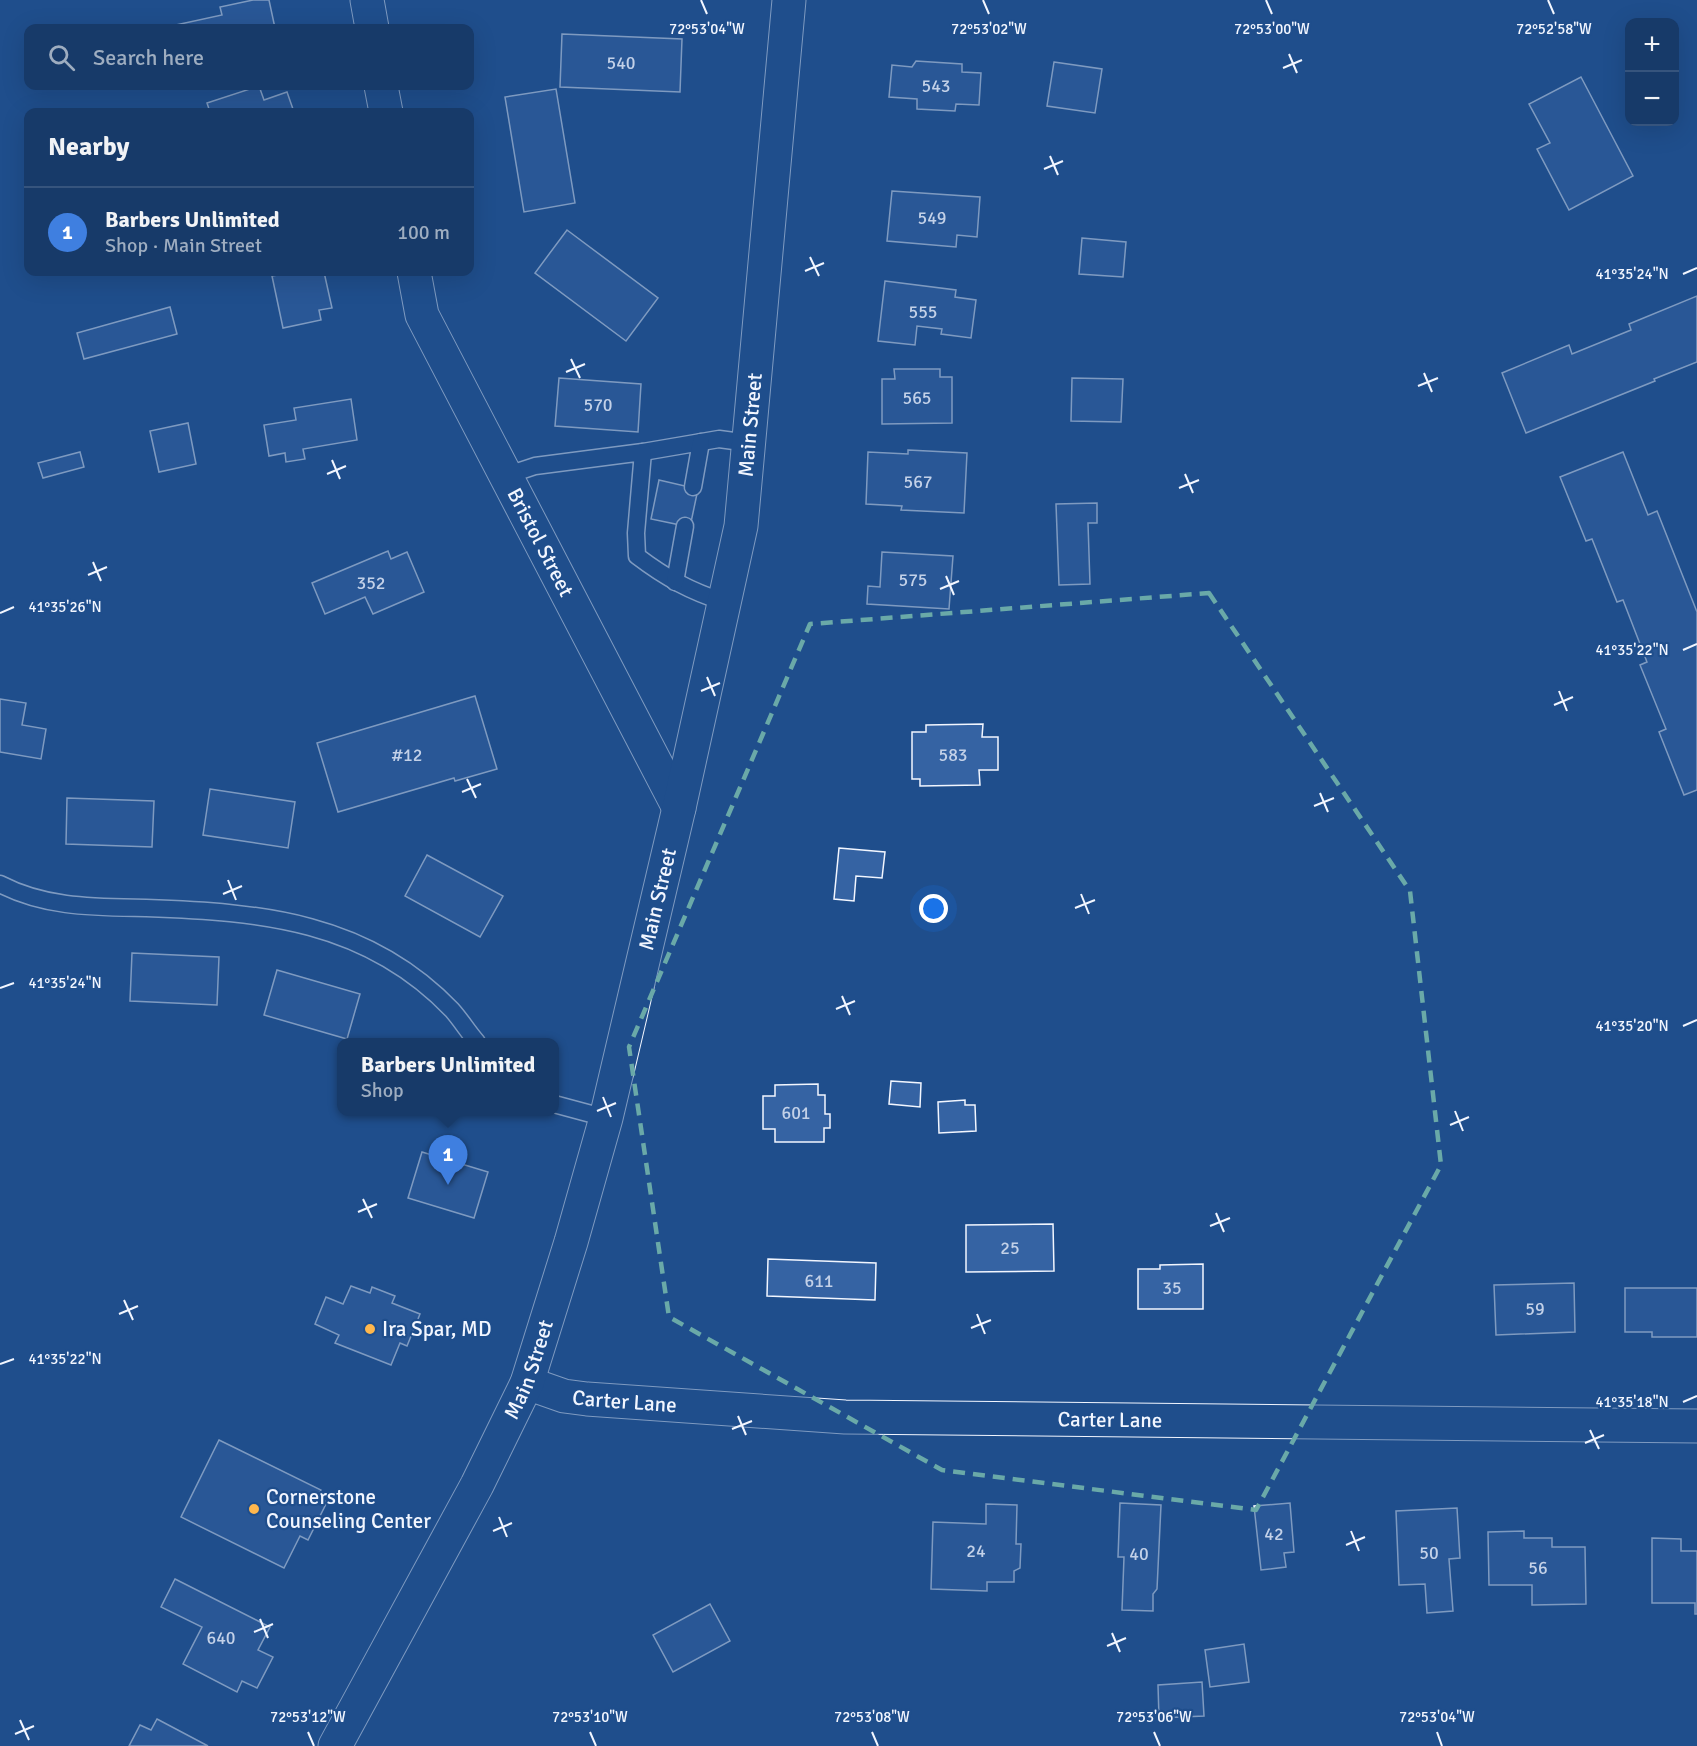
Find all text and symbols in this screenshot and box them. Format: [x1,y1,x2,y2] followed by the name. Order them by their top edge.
[1625,18,1679,126] map controls
[1625,18,1679,72] button: +
[669,20,745,38] text: 72°53'04"W
[951,20,1027,38] text: 72°53'02"W
[1234,20,1310,38] text: 72°53'00"W
[1516,20,1592,38] text: 72°52'58"W
[24,24,474,90] search box
[45,41,78,74] icon: search
[93,44,204,71] text: Search here
[606,52,636,74] house number: 540
[1625,72,1679,126] button: −
[921,75,951,97] house number: 543
[48,131,129,163] text: Nearby
[105,206,280,233] text: Barbers Unlimited
[917,207,947,229] house number: 549
[62,220,73,245] text: 1
[397,220,450,245] text: 100 m
[105,233,262,258] text: Shop · Main Street
[1595,265,1669,283] text: 41°35'24"N
[908,301,938,323] house number: 555
[733,372,768,478] street label: Main Street
[902,387,932,409] house number: 565
[583,394,613,416] house number: 570
[903,471,933,493] house number: 567
[501,483,580,601] street label: Bristol Street
[898,569,928,591] house number: 575
[356,572,386,594] house number: 352
[28,598,102,616] text: 41°35'26"N
[1595,641,1669,659] text: 41°35'22"N
[391,744,423,766] house number: #12
[938,744,968,766] house number: 583
[633,846,682,953] street label: Main Street
[919,894,948,923] your location
[28,974,102,992] text: 41°35'24"N
[1595,1017,1669,1035] text: 41°35'20"N
[337,1038,559,1116] popup
[361,1051,535,1078] text: Barbers Unlimited
[361,1078,404,1103] text: Shop
[781,1102,811,1124] house number: 601
[428,1136,468,1185] pin: 1
[1000,1237,1020,1259] house number: 25
[804,1270,834,1292] house number: 611
[1162,1277,1182,1299] house number: 35
[1525,1298,1545,1320] house number: 59
[382,1316,492,1342] place label: Ira Spar, MD
[498,1317,559,1424] street label: Main Street
[363,1322,377,1336] marker: Ira Spar, MD
[28,1350,102,1368] text: 41°35'22"N
[571,1384,678,1418] street label: Carter Lane
[1595,1393,1669,1411] text: 41°35'18"N
[1057,1406,1162,1433] street label: Carter Lane
[266,1484,431,1534] place label: Cornerstone Counseling Center
[247,1502,261,1516] marker: Cornerstone Counseling Center
[1264,1523,1284,1545] house number: 42
[966,1540,986,1562] house number: 24
[1419,1542,1439,1564] house number: 50
[1129,1543,1149,1565] house number: 40
[1528,1557,1548,1579] house number: 56
[206,1627,236,1649] house number: 640
[270,1708,346,1726] text: 72°53'12"W
[552,1708,628,1726] text: 72°53'10"W
[834,1708,910,1726] text: 72°53'08"W
[1116,1708,1192,1726] text: 72°53'06"W
[1399,1708,1475,1726] text: 72°53'04"W

